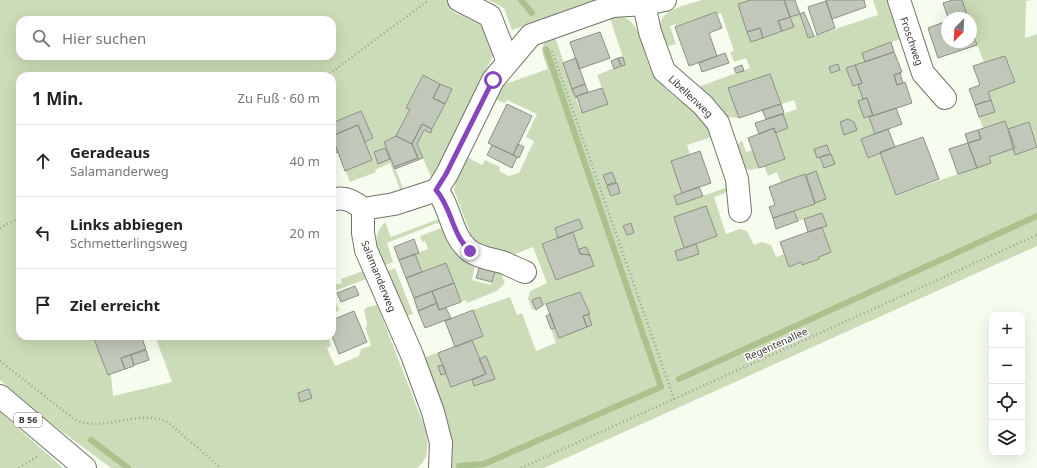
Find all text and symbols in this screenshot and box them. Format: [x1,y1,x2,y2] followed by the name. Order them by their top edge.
[941,12,977,48] north arrow
[897,15,927,67] street label: Froschweg
[16,16,336,60] search box
[30,27,52,49] icon: search
[62,28,146,48] text: Hier suchen
[484,71,502,89] route start
[666,72,716,120] street label: Libellenweg
[32,87,83,110] text: 1 Min.
[238,89,320,107] text: Zu Fuß · 60 m
[70,142,150,162] text: Geradeaus
[32,150,54,172] icon: ahead
[290,152,320,170] text: 40 m
[70,162,169,180] text: Salamanderweg
[70,214,183,234] text: Links abbiegen
[32,222,54,244] icon: left
[290,224,320,242] text: 20 m
[70,234,188,252] text: Schmetterlingsweg
[358,238,400,314] street label: Salamanderweg
[461,242,479,260] route end
[32,294,54,316] icon: arrive
[70,295,160,315] text: Ziel erreicht
[989,312,1025,456] map controls
[989,312,1025,348] button: +
[742,324,810,364] street label: Regentenallee
[989,348,1025,384] button: −
[989,384,1025,420] button: locate
[14,413,42,427] road number: B 56
[989,420,1025,456] button: layers

